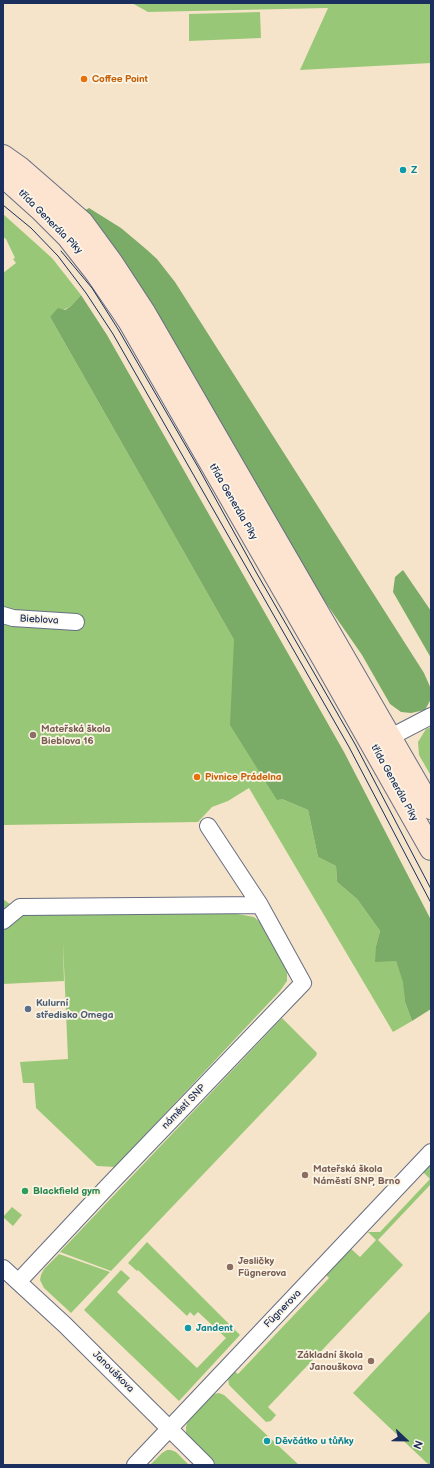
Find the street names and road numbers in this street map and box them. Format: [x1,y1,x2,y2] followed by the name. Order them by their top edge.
[15,187,85,257] street label: třída Generála Píky
[206,462,260,542] street label: třída Generála Píky
[19,613,59,627] street label: Bieblova
[368,743,420,823] street label: třída Generála Píky
[160,1082,208,1132] street label: náměstí SNP
[262,1287,304,1331] street label: Fügnerova
[90,1349,136,1395] street label: Janouškova

